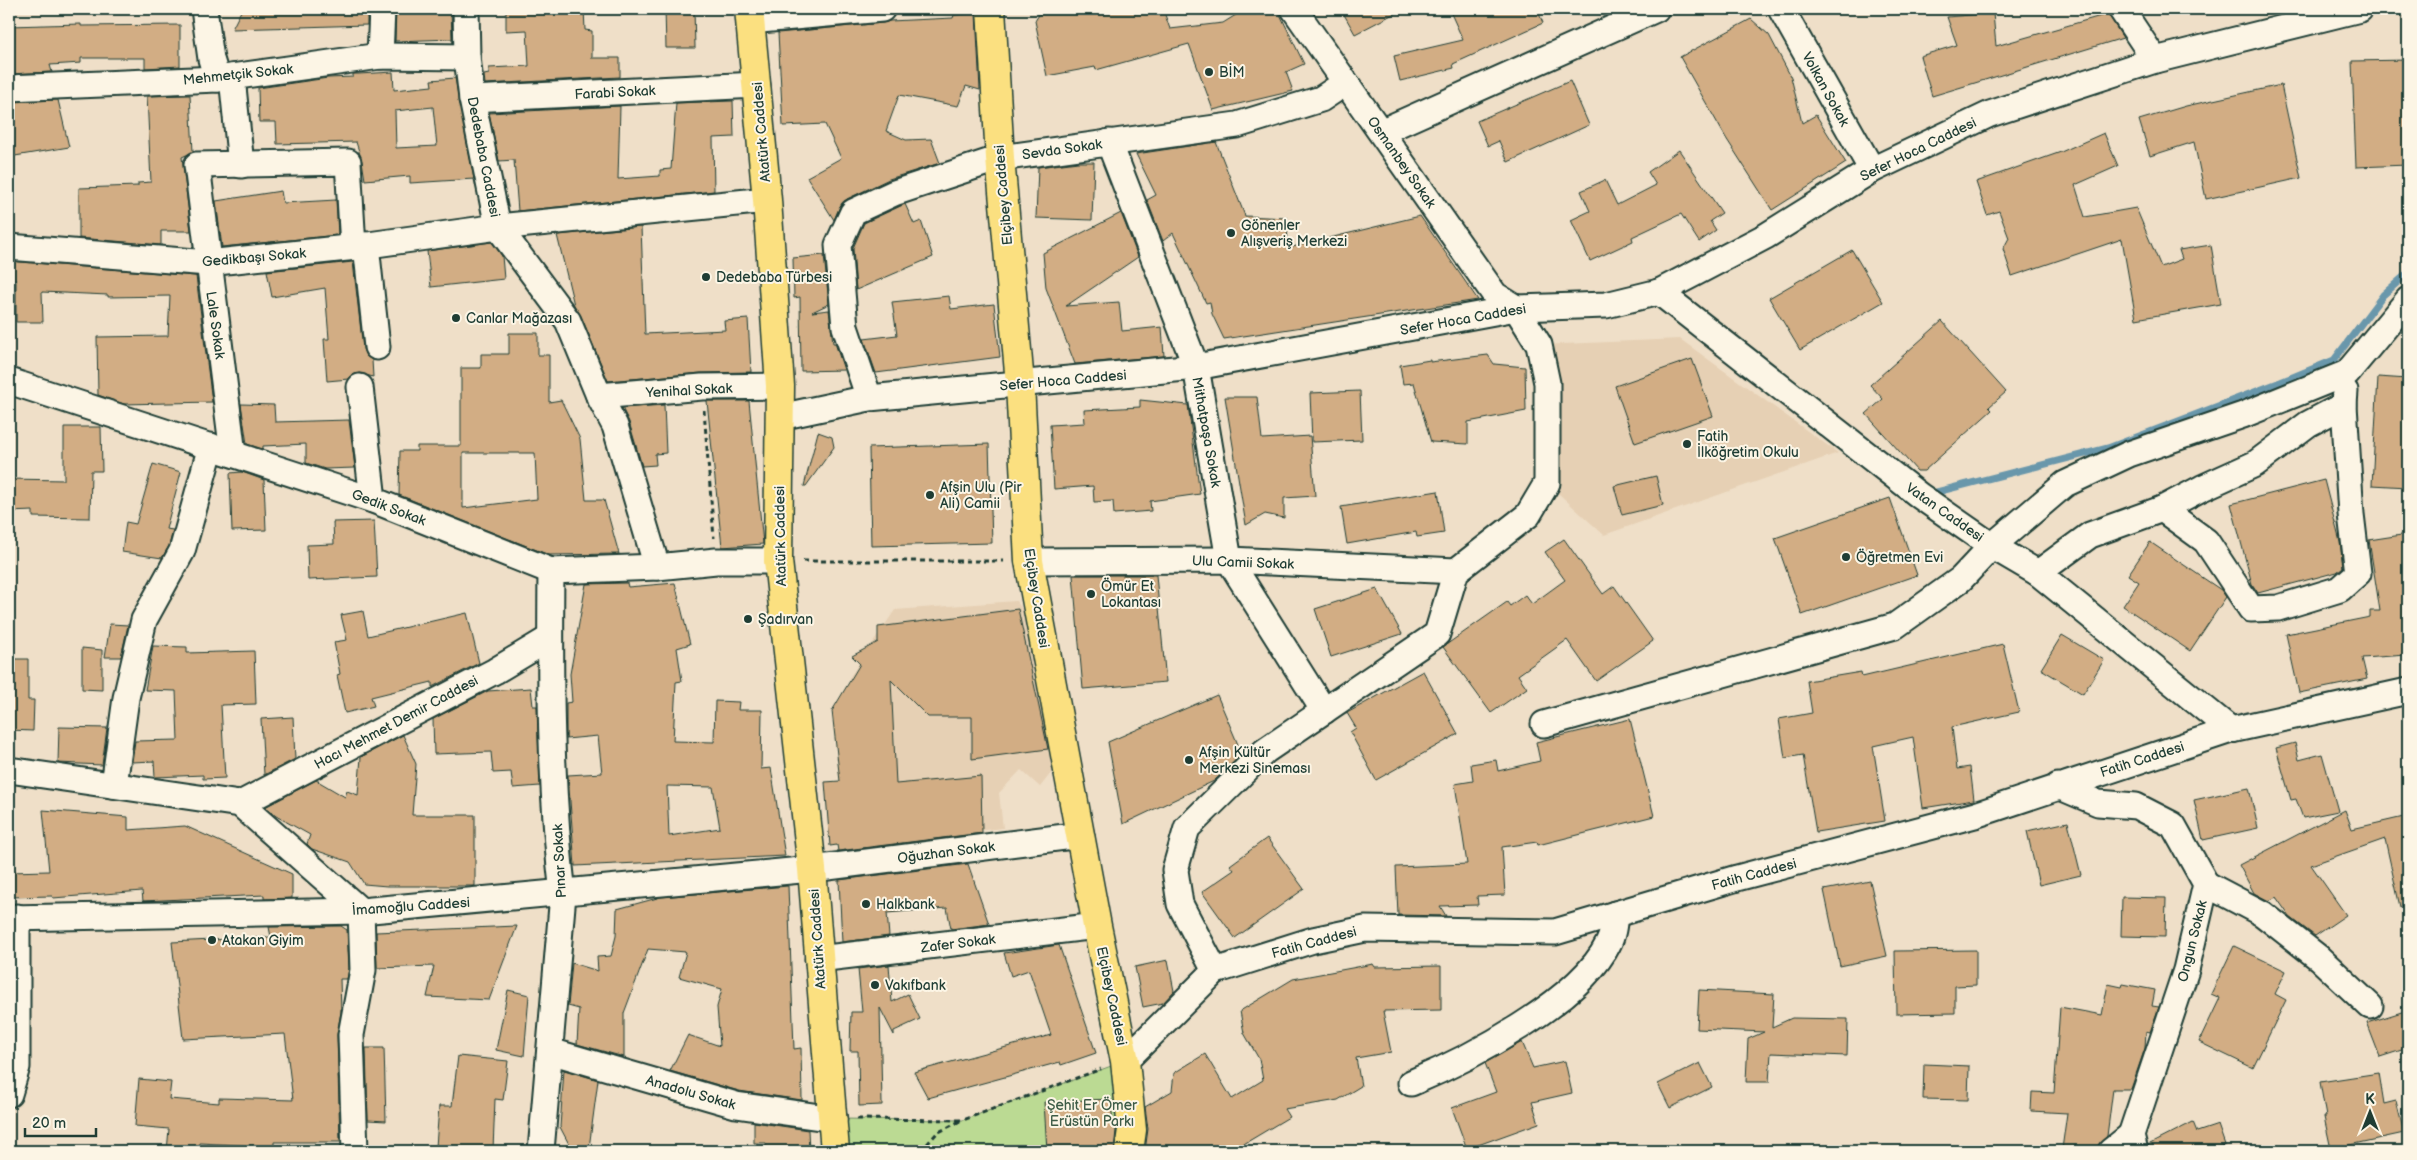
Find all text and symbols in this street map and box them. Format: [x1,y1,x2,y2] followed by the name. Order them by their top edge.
[1798,49,1853,130] street label: Volkan Sokak
[182,60,294,89] street label: Mehmetçik Sokak
[1219,63,1245,81] place label: BİM
[1203,66,1215,78] marker: BİM
[749,81,774,183] street label: Atatürk Caddesi
[574,82,656,103] street label: Farabi Sokak
[463,95,504,219] street label: Dedebaba Caddesi
[1364,113,1440,211] street label: Osmanbey Sokak
[1857,114,1979,185] street label: Sefer Hoca Caddesi
[1021,135,1103,164] street label: Sevda Sokak
[991,144,1016,246] street label: Elçibey Caddesi
[1241,217,1347,250] place label: Gönenler Alışveriş Merkezi
[1225,227,1237,239] marker: Gönenler Alışveriş Merkezi
[201,244,307,271] street label: Gedikbaşı Sokak
[716,269,832,286] place label: Dedebaba Türbesi
[700,271,712,283] marker: Dedebaba Türbesi
[202,290,229,360] street label: Lale Sokak
[1399,300,1527,339] street label: Sefer Hoca Caddesi
[466,310,572,327] place label: Canlar Mağazası
[450,312,462,324] marker: Canlar Mağazası
[999,366,1127,395] street label: Sefer Hoca Caddesi
[1188,376,1225,489] street label: Mithatpaşa Sokak
[644,380,733,401] street label: Yenihal Sokak
[1697,428,1799,461] place label: Fatih İlköğretim Okulu
[1681,438,1693,450] marker: Fatih İlköğretim Okulu
[940,479,1022,512] place label: Afşin Ulu (Pir Ali) Camii
[1902,479,1987,546] street label: Vatan Caddesi
[349,486,429,529] street label: Gedik Sokak
[771,486,790,586] street label: Atatürk Caddesi
[924,489,936,501] marker: Afşin Ulu (Pir Ali) Camii
[1020,547,1053,649] street label: Elçibey Caddesi
[1856,548,1943,566] place label: Öğretmen Evi
[1840,551,1852,563] marker: Öğretmen Evi
[1192,552,1295,573] street label: Ulu Camii Sokak
[1101,577,1161,611] place label: Ömür Et Lokantası
[1085,588,1097,600] marker: Ömür Et Lokantası
[758,611,813,628] place label: Şadırvan
[742,613,754,625] marker: Şadırvan
[311,672,481,773] street label: Hacı Mehmet Demir Caddesi
[2098,738,2186,781] street label: Fatih Caddesi
[1199,744,1311,777] place label: Afşin Kültür Merkezi Sineması
[1183,754,1195,766] marker: Afşin Kültür Merkezi Sineması
[549,823,570,899] street label: Pınar Sokak
[896,838,996,867] street label: Oğuzhan Sokak
[1710,855,1799,894] street label: Fatih Caddesi
[806,888,829,990] street label: Atatürk Caddesi
[351,893,471,919] street label: İmamoğlu Caddesi
[876,896,935,913] place label: Halkbank
[860,898,872,910] marker: Halkbank
[2174,898,2211,984] street label: Ongun Sokak
[1270,923,1359,962] street label: Fatih Caddesi
[919,930,996,957] street label: Zafer Sokak
[222,932,304,949] place label: Atakan Giyim
[206,934,218,946] marker: Atakan Giyim
[1093,945,1130,1047] street label: Elçibey Caddesi
[885,977,946,994] place label: Vakıfbank
[869,979,881,991] marker: Vakıfbank
[644,1072,738,1113] street label: Anadolu Sokak
[2344,1088,2394,1138] north arrow
[2365,1091,2375,1108] text: K
[1047,1096,1138,1130] park label: Şehit Er Ömer Erüstün Parkı
[25,1105,96,1137] scale bar
[32,1114,66,1133] text: 20 m

